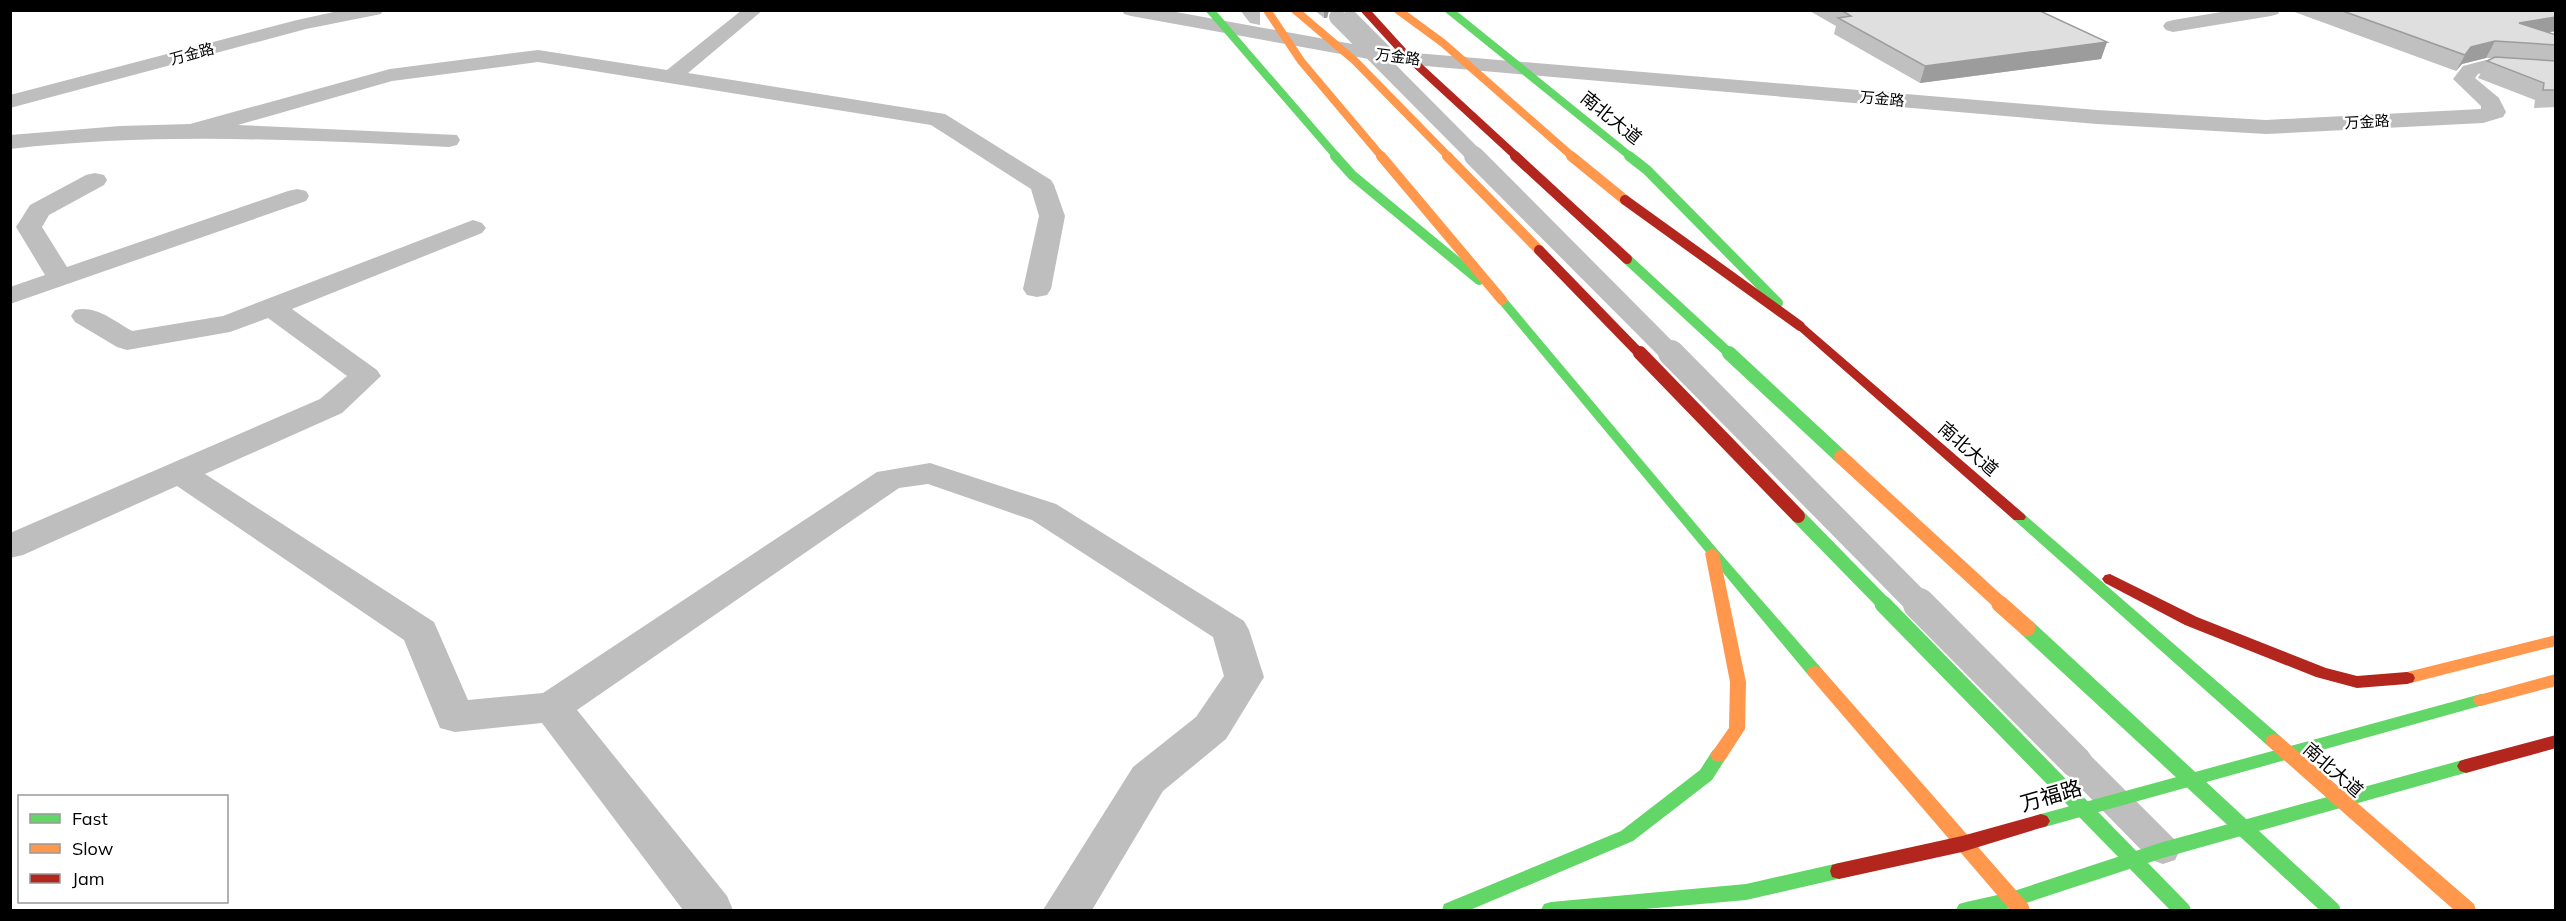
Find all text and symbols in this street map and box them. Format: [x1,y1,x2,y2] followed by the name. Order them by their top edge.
[168,39,216,69] street label: 万金路
[1375,44,1422,69] street label: 万金路
[1576,86,1647,149] street label: 南北大道
[1859,87,1905,110] street label: 万金路
[2344,111,2390,132] street label: 万金路
[1934,416,2003,481] street label: 南北大道
[2299,737,2368,802] street label: 南北大道
[2017,774,2085,816] street label: 万福路
[18,795,228,903] legend
[72,807,108,830] text: Fast
[72,837,114,860] text: Slow
[72,867,105,890] text: Jam

